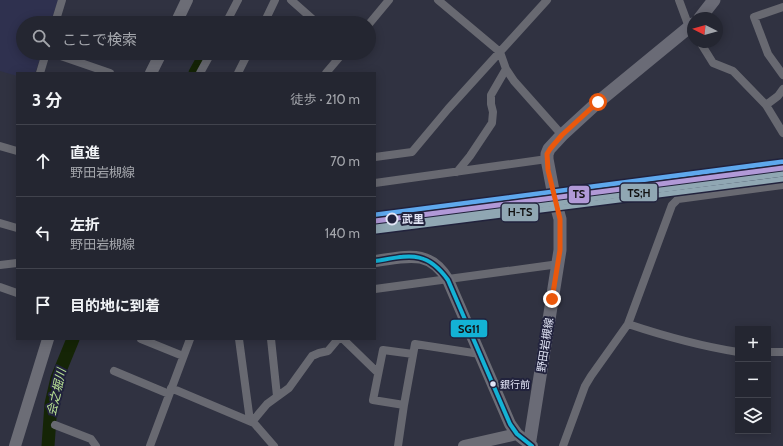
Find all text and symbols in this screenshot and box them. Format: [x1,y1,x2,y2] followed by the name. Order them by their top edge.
[687,12,723,48] north arrow
[16,16,376,60] search box
[30,27,52,49] icon: search
[62,31,137,49] text: ここで検索
[32,90,62,110] text: 3 分
[291,91,360,107] text: 徒歩 · 210 m
[589,93,607,111] route start
[70,144,100,162] text: 直進
[32,150,54,172] icon: ahead
[330,153,360,169] text: 70 m
[70,164,135,180] text: 野田岩槻線
[620,183,658,202] line badge: TS;H
[568,185,590,204] line badge: TS
[627,186,651,200] text: TS;H
[573,187,586,201] text: TS
[501,203,539,222] line badge: H-TS
[508,205,533,219] text: H-TS
[385,212,399,226] marker: 武里
[402,212,424,226] place label: 武里
[70,216,100,234] text: 左折
[32,222,54,244] icon: left
[325,225,360,241] text: 140 m
[70,236,135,252] text: 野田岩槻線
[543,290,561,308] route end
[32,294,54,316] icon: arrive
[70,297,160,315] text: 目的地に到着
[534,317,556,373] street label: 野田岩槻線
[450,319,488,338] line badge: SG11
[458,322,480,336] text: SG11
[735,326,771,434] map controls
[735,326,771,362] button: +
[735,362,771,398] button: −
[43,365,69,417] water label: 会之堀川
[500,378,530,391] place label: 銀行前
[488,379,498,389] marker: 銀行前
[735,398,771,434] button: layers

